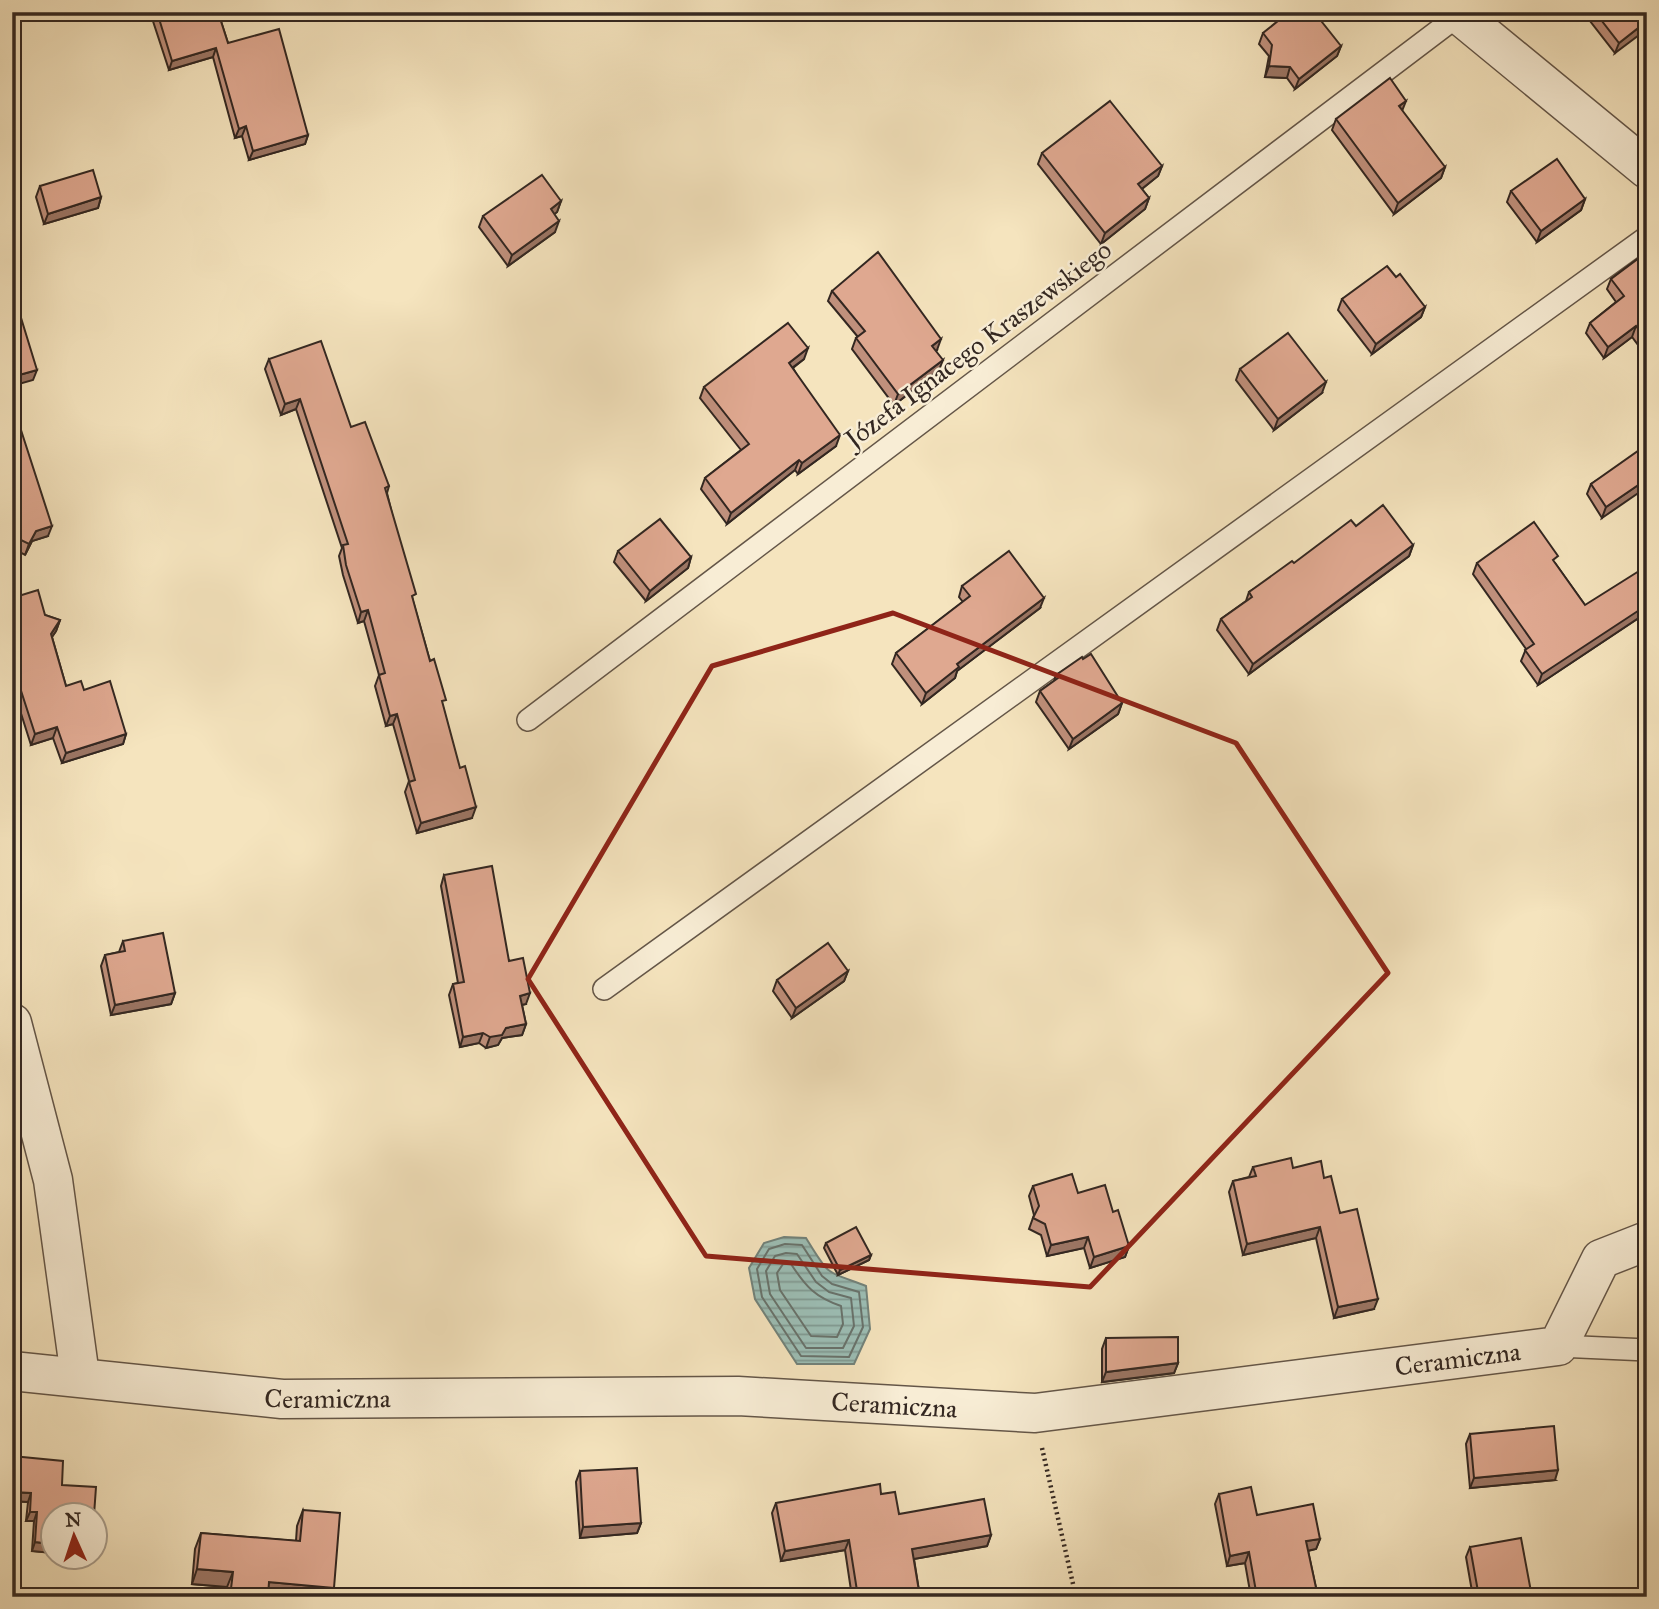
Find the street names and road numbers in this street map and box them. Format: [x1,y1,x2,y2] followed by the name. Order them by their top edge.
[836,233,1118,457] street label: Józefa Ignacego Kraszewskiego
[1393,1335,1522,1383] street label: Ceramiczna
[263,1381,391,1415] street label: Ceramiczna
[830,1385,958,1425] street label: Ceramiczna

